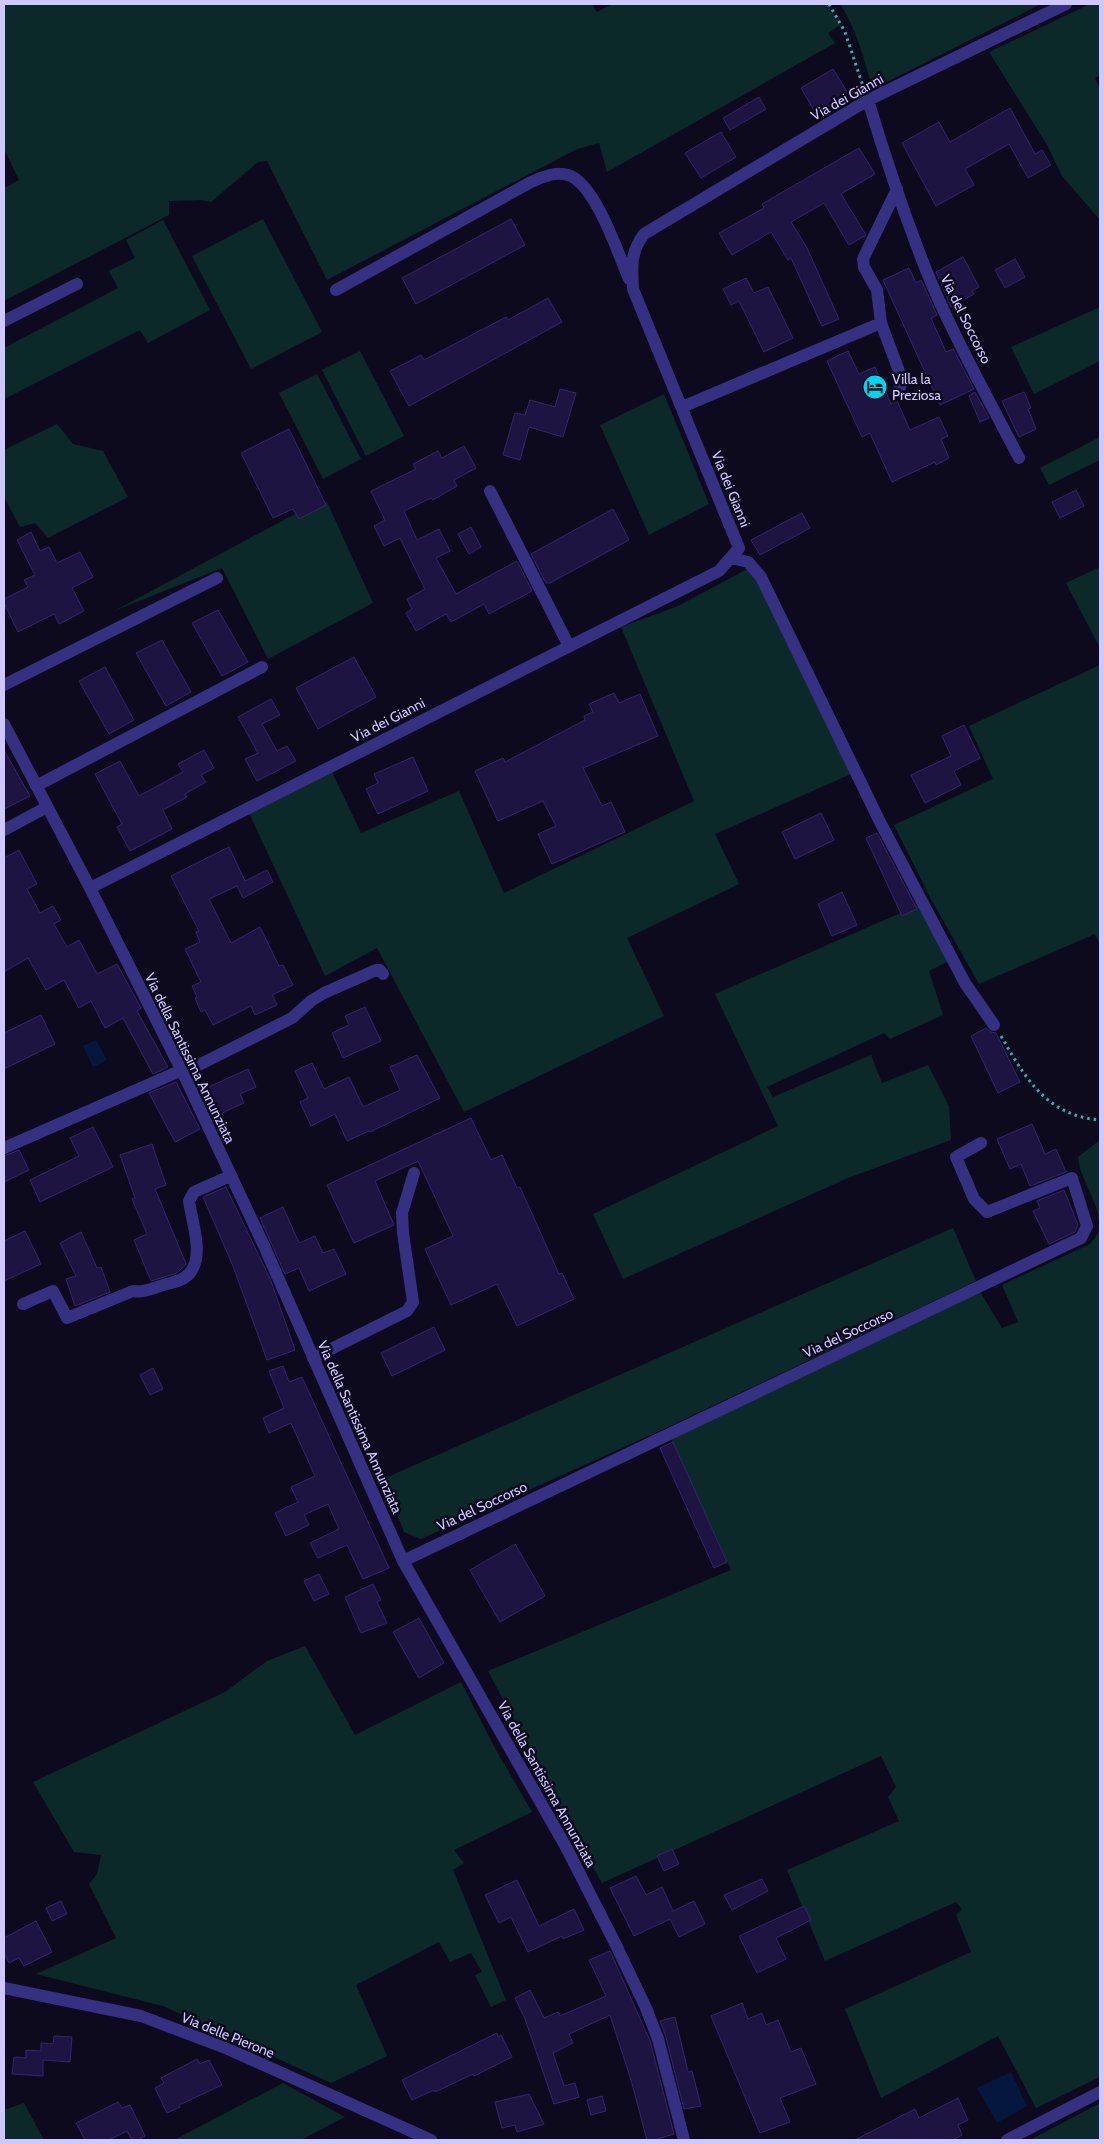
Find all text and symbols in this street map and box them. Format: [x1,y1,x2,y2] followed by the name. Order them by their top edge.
[807,70,887,124] street label: Via dei Gianni
[937,271,996,367] street label: Via del Soccorso
[892,370,941,404] place label: Villa la Preziosa
[862,374,888,400] hotel icon: Villa la Preziosa
[708,448,754,530] street label: Via dei Gianni
[348,694,428,746] street label: Via dei Gianni
[141,970,239,1146] street label: Via della Santissima Annunziata
[800,1304,896,1362] street label: Via del Soccorso
[314,1338,406,1517] street label: Via della Santissima Annunziata
[434,1477,530,1535] street label: Via del Soccorso
[494,1698,600,1871] street label: Via della Santissima Annunziata
[179,2008,277,2062] street label: Via delle Pierone

